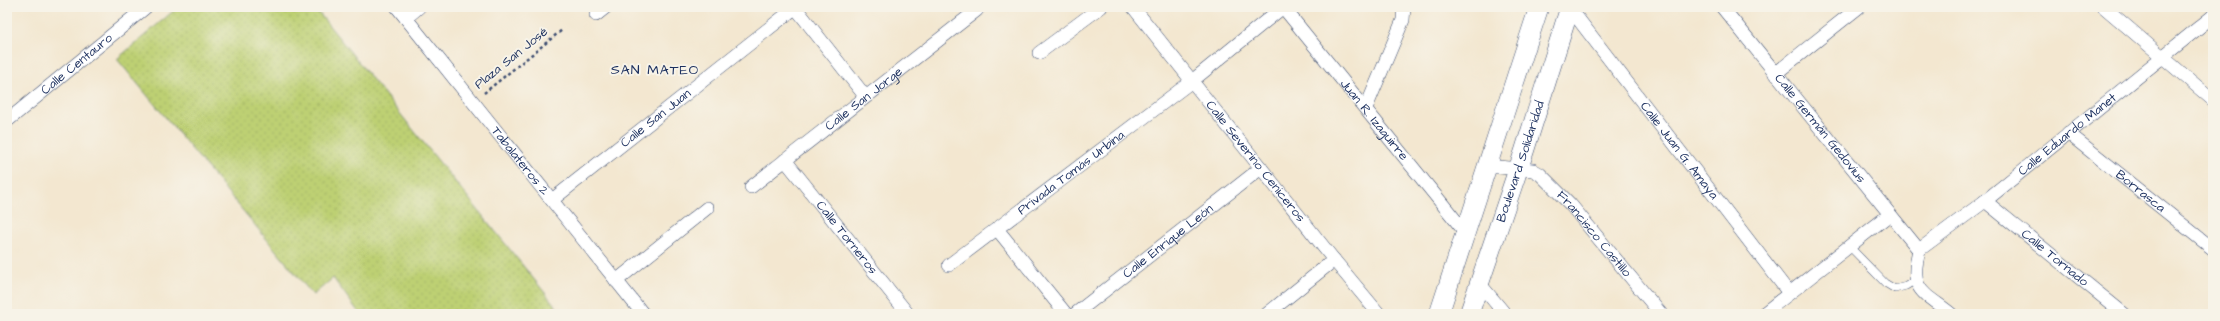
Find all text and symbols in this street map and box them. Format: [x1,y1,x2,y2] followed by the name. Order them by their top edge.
[471,23,551,93] street label: Plaza San José
[37,29,117,99] street label: Calle Centauro
[611,60,699,80] district label: SAN MATEO
[821,63,906,135] street label: Calle San Jorge
[1770,70,1870,187] street label: Calle Germán Gedovius
[1336,75,1413,164] street label: Juan R. Izaguirre
[616,84,695,152] street label: Calle San Juan
[2014,88,2121,180] street label: Calle Eduardo Manet
[1202,97,1310,226] street label: Calle Severino Ceniceros
[1492,98,1549,224] street label: Boulevard Solidaridad
[1636,98,1723,203] street label: Calle Juan G. Amaya
[487,123,554,199] street label: Tabalateros 2
[1014,126,1129,219] street label: Privada Tomás Urbina
[2112,166,2170,217] street label: Borrasca
[1553,187,1636,281] street label: Francisco Castillo
[812,197,882,278] street label: Calle Torneros
[1119,199,1217,282] street label: Calle Enrique León
[2017,225,2093,291] street label: Calle Tornado

